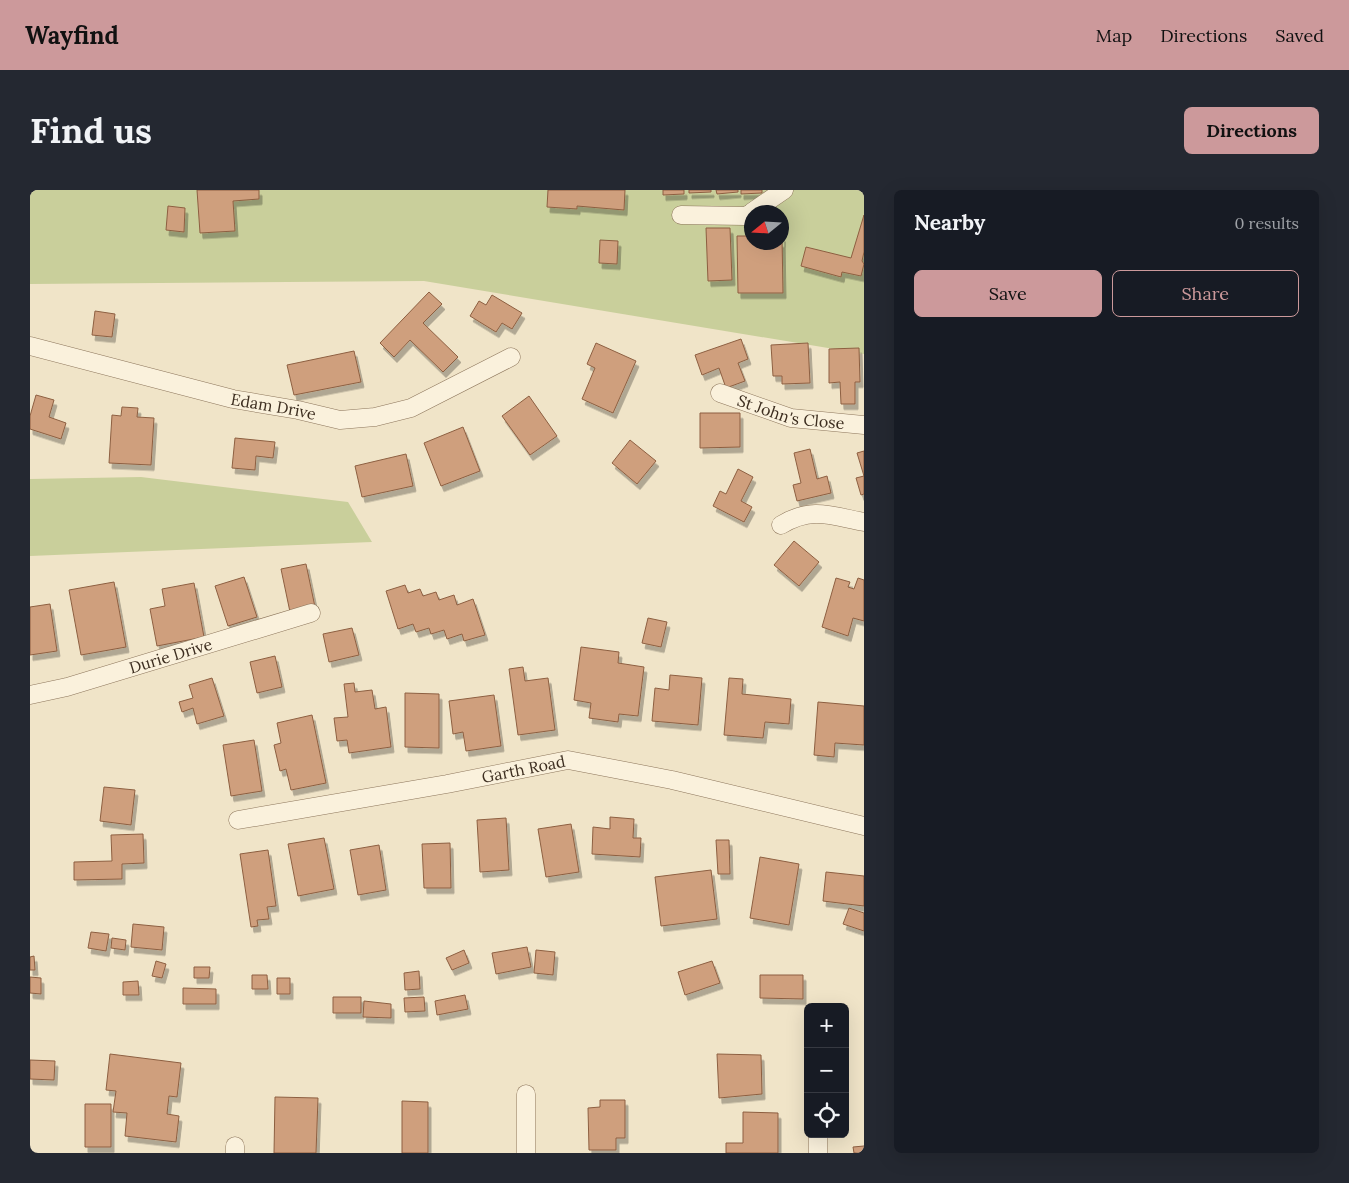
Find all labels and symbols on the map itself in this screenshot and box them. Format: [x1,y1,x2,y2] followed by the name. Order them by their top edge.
[744,205,789,250] north arrow
[229,389,319,424] street label: Edam Drive
[735,390,846,433] street label: St John's Close
[126,633,215,678] street label: Durie Drive
[480,751,567,787] street label: Garth Road

